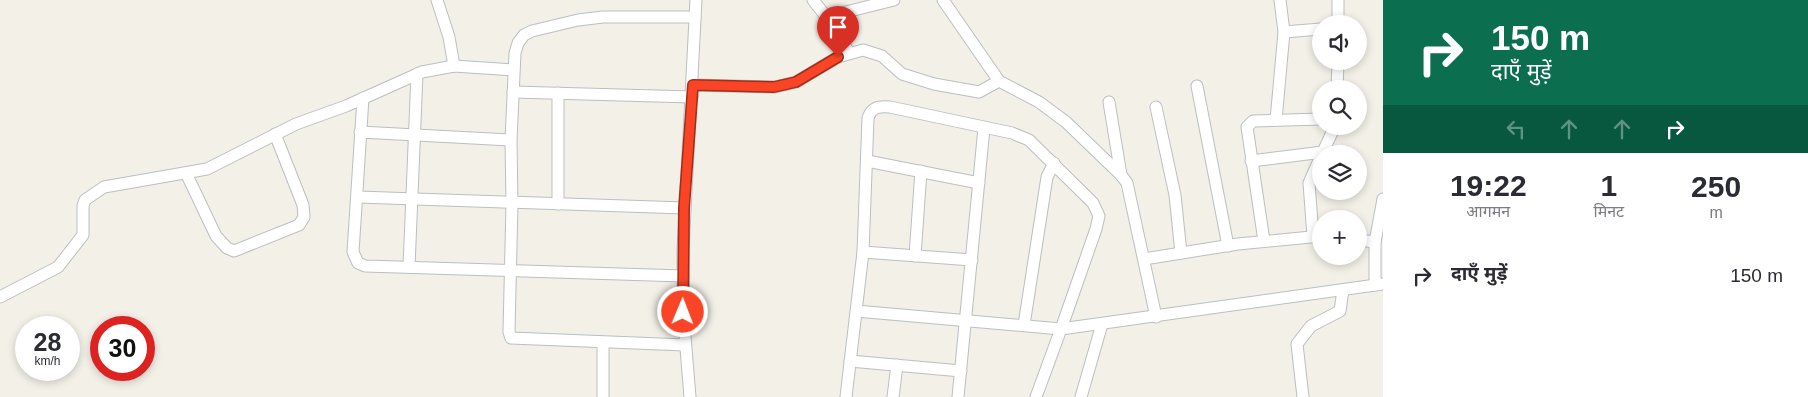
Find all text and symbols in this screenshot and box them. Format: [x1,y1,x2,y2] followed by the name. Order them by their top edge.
[817,6,859,57] pin
[824,13,852,41] icon: arrive
[1312,15,1367,265] map controls
[1312,15,1367,70] button: sound
[1491,18,1590,57] text: 150 m
[1408,20,1473,85] icon: right
[1491,59,1552,84] text: दाएँ मुड़ें
[1312,80,1367,135] button: search
[1502,115,1530,143] icon: left
[1555,115,1583,143] icon: ahead
[1608,115,1636,143] icon: ahead
[1661,115,1689,143] icon: right
[1312,145,1367,200] button: layers
[1450,169,1527,202] text: 19:22
[1600,169,1617,202] text: 1
[1691,170,1741,203] text: 250
[1466,203,1510,220] text: आगमन
[1593,203,1624,220] text: मिनट
[1709,204,1723,221] text: m
[1312,210,1367,265] button: +
[1408,262,1436,290] icon: right
[1451,263,1507,284] text: दाएँ मुड़ें
[1730,265,1783,286] text: 150 m
[656,285,708,337] position arrow
[90,316,155,381] speed limit sign: 30
[34,328,61,356] text: 28
[34,354,61,368] text: km/h

